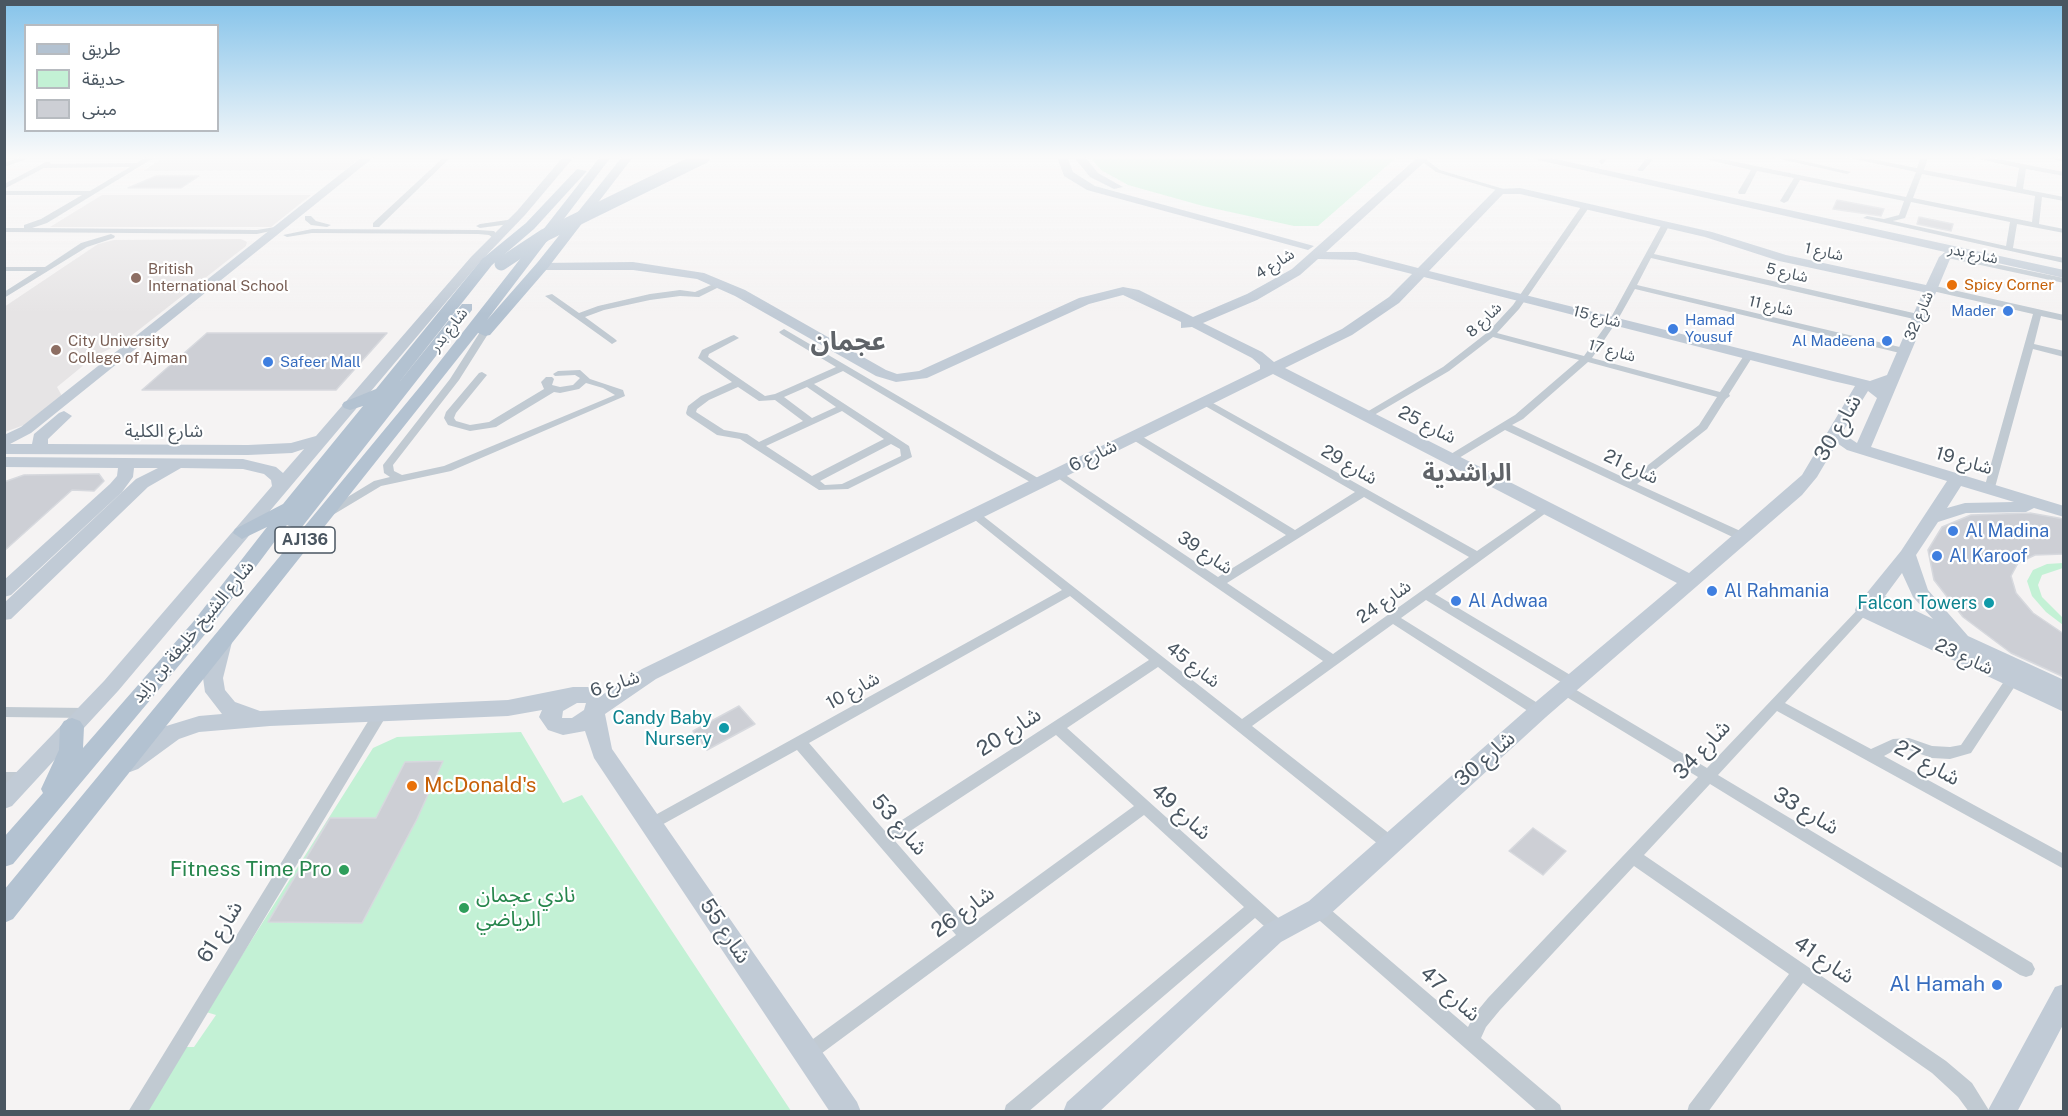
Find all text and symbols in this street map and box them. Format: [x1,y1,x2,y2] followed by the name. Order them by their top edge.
[24,24,219,132] legend
[82,38,121,59] text: طريق
[82,68,125,89] text: حديقة
[82,98,117,119] text: مبنى
[1803,239,1845,265] street label: شارع 1
[1946,240,2000,268] street label: شارع بدر
[1252,245,1298,283] street label: شارع 4
[1764,259,1810,287] street label: شارع 5
[148,260,289,295] place label: British International School
[129,271,143,285] marker: British International School
[1964,276,2054,294] place label: Spicy Corner
[1945,278,1959,292] marker: Spicy Corner
[1901,289,1937,343] street label: شارع 32
[1747,292,1795,320] street label: شارع 11
[1462,299,1506,341] street label: شارع 8
[1571,302,1623,332] street label: شارع 15
[1951,302,1996,320] place label: Mader
[2001,304,2015,318] marker: Mader
[426,305,472,355] street label: شارع بدر
[1685,311,1735,346] place label: Hamad Yousuf
[1666,322,1680,336] marker: Hamad Yousuf
[810,326,886,358] district label: عجمان
[68,332,187,367] place label: City University College of Ajman
[1792,332,1875,350] place label: Al Madeena
[1880,334,1894,348] marker: Al Madeena
[1586,336,1638,366] street label: شارع 17
[49,343,63,357] marker: City University College of Ajman
[280,353,361,371] place label: Safeer Mall
[261,355,275,369] marker: Safeer Mall
[1809,391,1867,465] street label: شارع 30
[1395,401,1459,449] street label: شارع 25
[125,420,203,442] street label: شارع الكلية
[1065,435,1121,477] street label: شارع 6
[1317,440,1381,490] street label: شارع 29
[1933,443,1995,479] street label: شارع 19
[1600,445,1662,489] street label: شارع 21
[1423,460,1511,488] district label: الراشدية
[1965,520,2049,542] place label: Al Madina
[1946,524,1960,538] marker: Al Madina
[275,527,335,553] road number: AJ136
[1173,527,1237,579] street label: شارع 39
[1949,545,2028,567] place label: Al Karoof
[1930,549,1944,563] marker: Al Karoof
[127,557,259,707] street label: شارع الشيخ خليفة بن زايد
[1353,576,1415,628] street label: شارع 24
[1724,580,1829,602] place label: Al Rahmania
[1705,584,1719,598] marker: Al Rahmania
[1468,590,1548,612] place label: Al Adwaa
[1857,592,1977,614] place label: Falcon Towers
[1449,594,1463,608] marker: Al Adwaa
[1982,596,1996,610] marker: Falcon Towers
[1932,634,1996,680] street label: شارع 23
[1162,637,1224,693] street label: شارع 45
[588,666,642,702] street label: شارع 6
[822,668,884,714] street label: شارع 10
[972,702,1046,762] street label: شارع 20
[612,707,712,750] place label: Candy Baby Nursery
[1668,715,1736,785] street label: شارع 34
[717,721,731,735] marker: Candy Baby Nursery
[1450,726,1520,792] street label: شارع 30
[1890,735,1964,791] street label: شارع 27
[424,773,536,799] place label: McDonald's
[1146,778,1216,846] street label: شارع 49
[405,779,419,793] marker: McDonald's
[1769,782,1843,840] street label: شارع 33
[866,789,932,861] street label: شارع 53
[170,857,332,883] place label: Fitness Time Pro
[337,863,351,877] marker: Fitness Time Pro
[927,881,999,943] street label: شارع 26
[476,883,575,933] place label: نادي عجمان الرياضي
[694,894,756,968] street label: شارع 55
[192,897,248,967] street label: شارع 61
[457,901,471,915] marker: نادي عجمان الرياضي
[1789,931,1859,989] street label: شارع 41
[1415,961,1485,1027] street label: شارع 47
[1889,972,1985,998] place label: Al Hamah
[1990,978,2004,992] marker: Al Hamah

